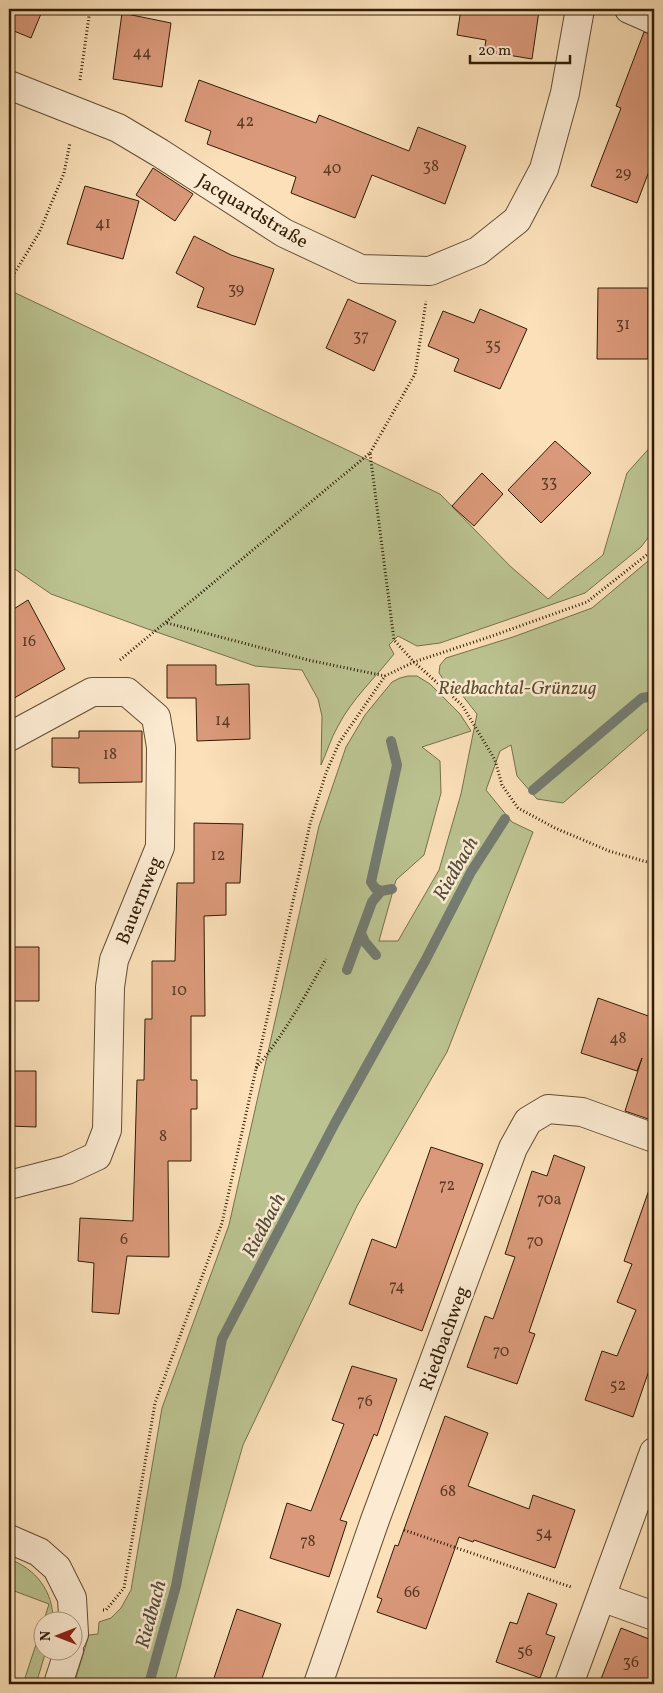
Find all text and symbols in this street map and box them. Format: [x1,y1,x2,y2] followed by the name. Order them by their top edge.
[470,32,570,64] scale bar
[478,41,511,62] text: 20 m
[132,42,152,64] house number: 44
[236,111,254,133] house number: 42
[423,156,439,178] house number: 38
[323,158,341,180] house number: 40
[615,163,631,185] house number: 29
[191,168,313,255] street label: Jacquardstraße
[95,213,111,235] house number: 41
[228,279,244,301] house number: 39
[616,314,630,336] house number: 31
[353,326,369,348] house number: 37
[485,335,501,357] house number: 35
[541,472,557,494] house number: 33
[22,631,36,653] house number: 16
[438,676,596,702] park label: Riedbachtal-Grünzug
[215,710,231,732] house number: 14
[103,744,117,766] house number: 18
[427,832,486,906] water label: Riedbach
[211,845,225,867] house number: 12
[110,853,169,949] street label: Bauernweg
[171,980,187,1002] house number: 10
[609,1028,627,1050] house number: 48
[159,1126,167,1148] house number: 8
[439,1175,455,1197] house number: 72
[236,1189,294,1263] water label: Riedbach
[537,1189,561,1211] house number: 70a
[120,1229,128,1251] house number: 6
[527,1231,543,1253] house number: 70
[389,1276,405,1298] house number: 74
[414,1283,476,1395] street label: Riedbachweg
[493,1341,509,1363] house number: 70
[610,1375,626,1397] house number: 52
[357,1391,373,1413] house number: 76
[440,1481,456,1503] house number: 68
[535,1523,553,1545] house number: 54
[300,1531,316,1553] house number: 78
[129,1577,175,1652] water label: Riedbach
[404,1582,420,1604] house number: 66
[32,1610,82,1660] north arrow
[37,1631,56,1641] text: N
[517,1641,533,1663] house number: 56
[623,1652,639,1674] house number: 36

